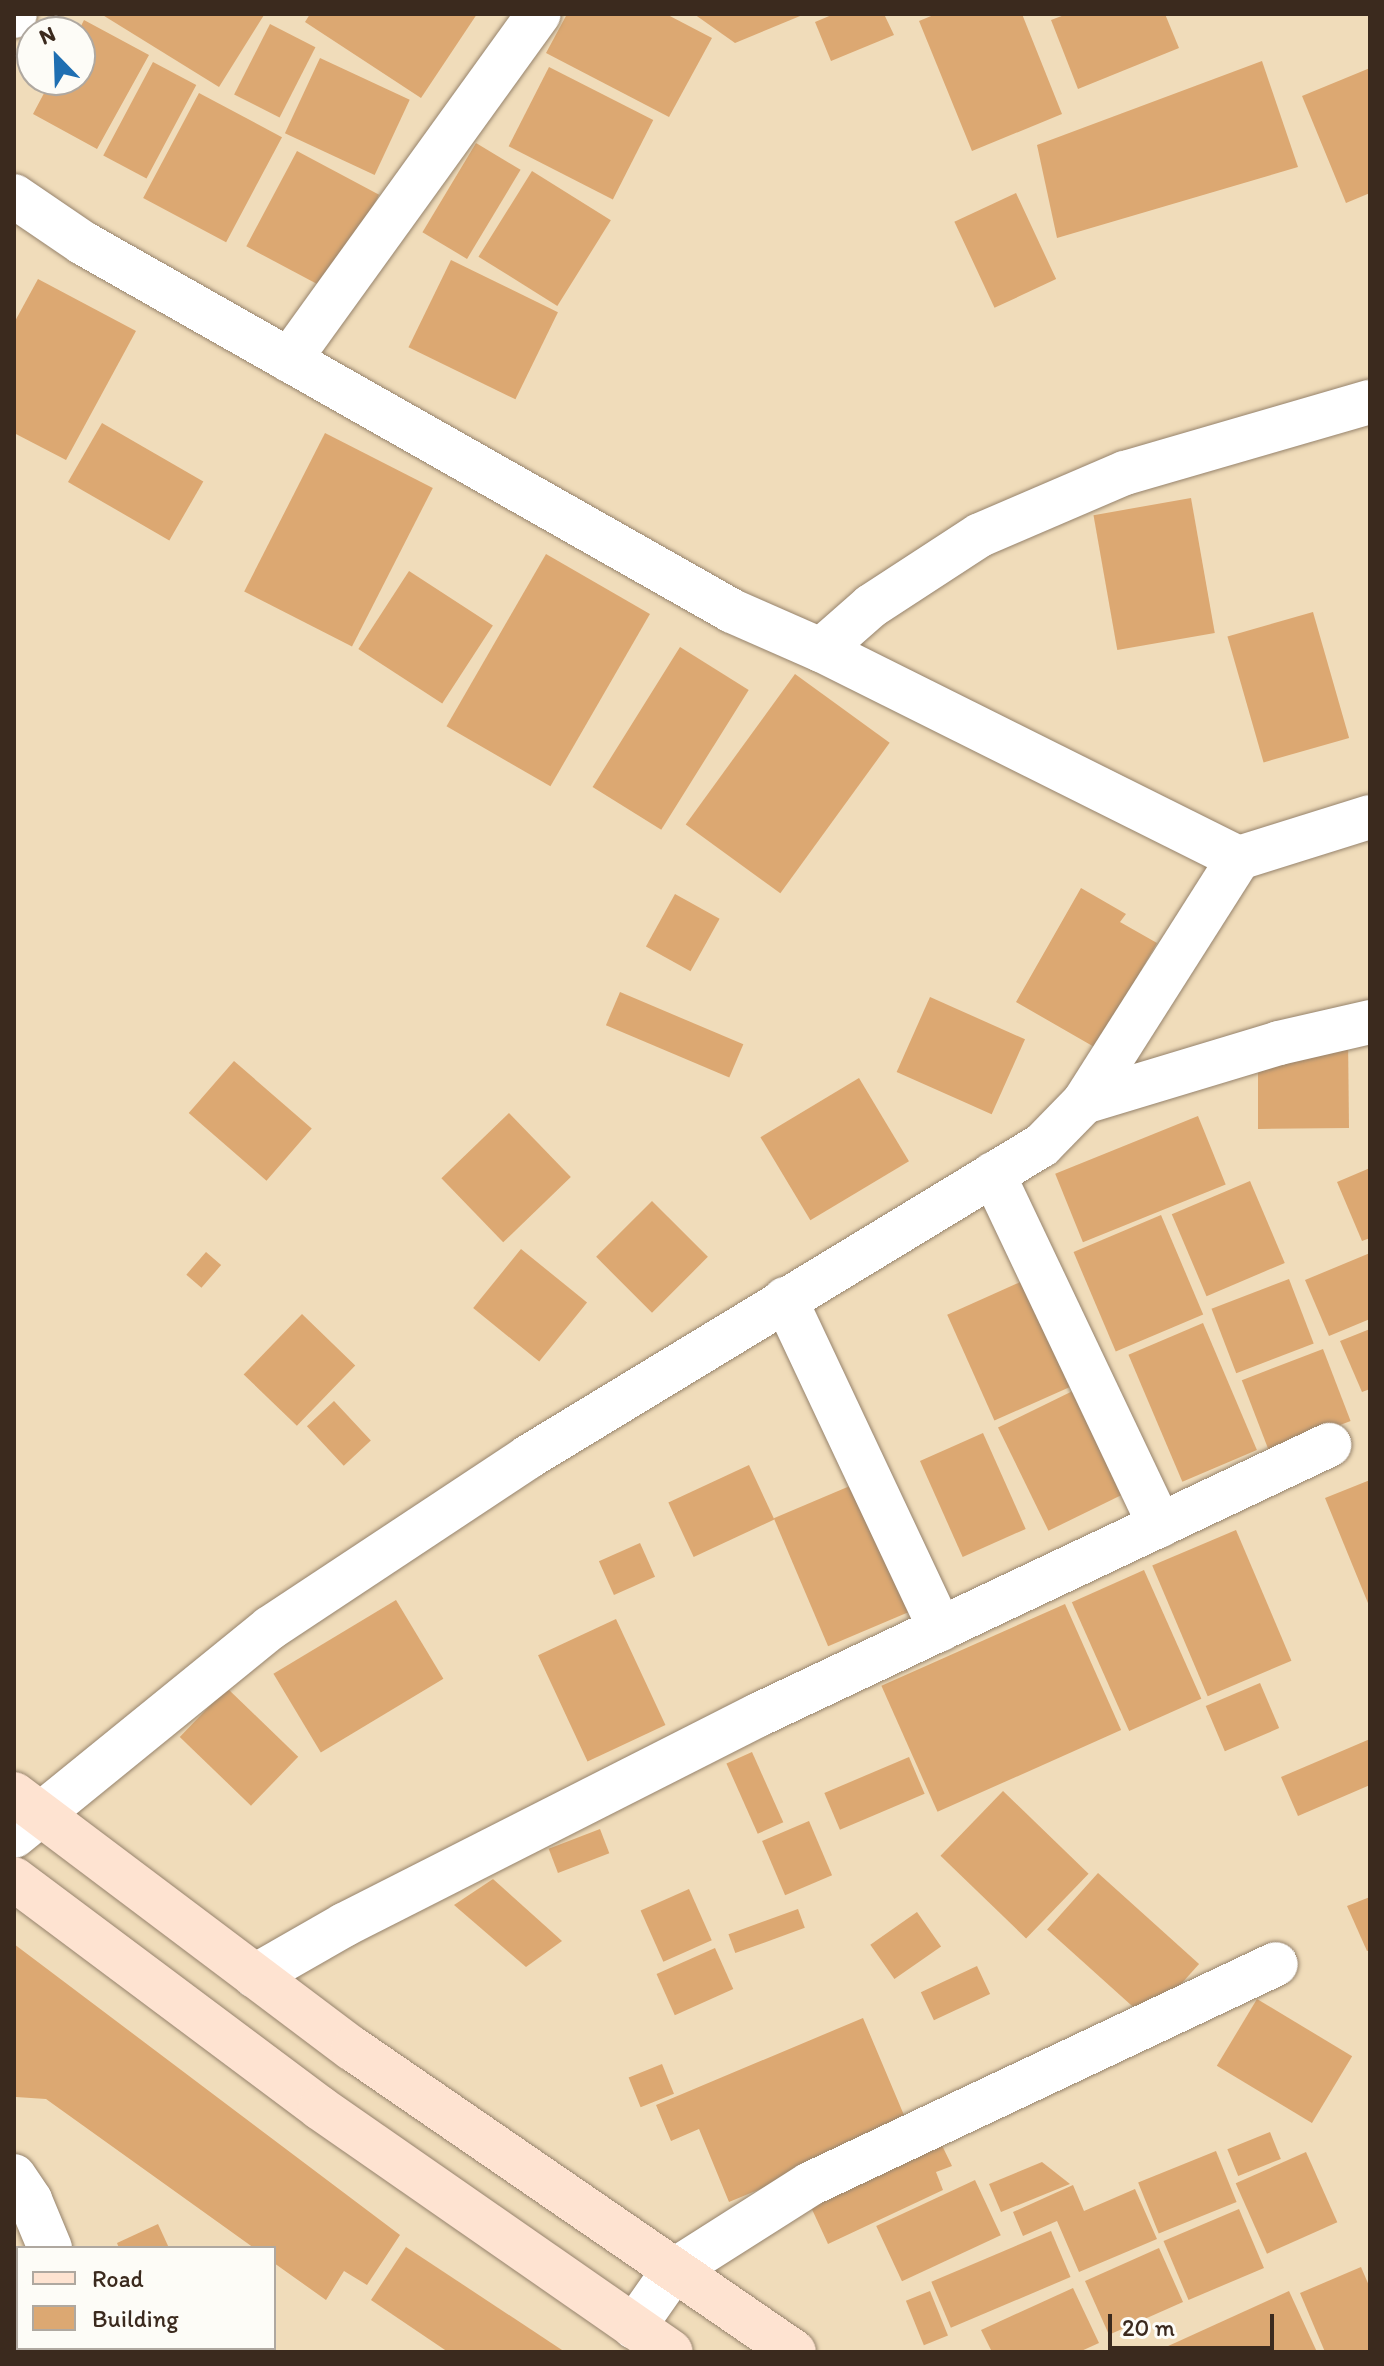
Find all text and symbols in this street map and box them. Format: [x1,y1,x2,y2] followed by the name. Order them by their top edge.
[16,16,96,96] north arrow
[35,20,59,51] text: N
[16,2246,276,2350] legend
[92,2264,144,2293] text: Road
[1112,2298,1278,2348] scale bar
[92,2304,179,2333] text: Building
[1122,2313,1175,2342] text: 20 m

